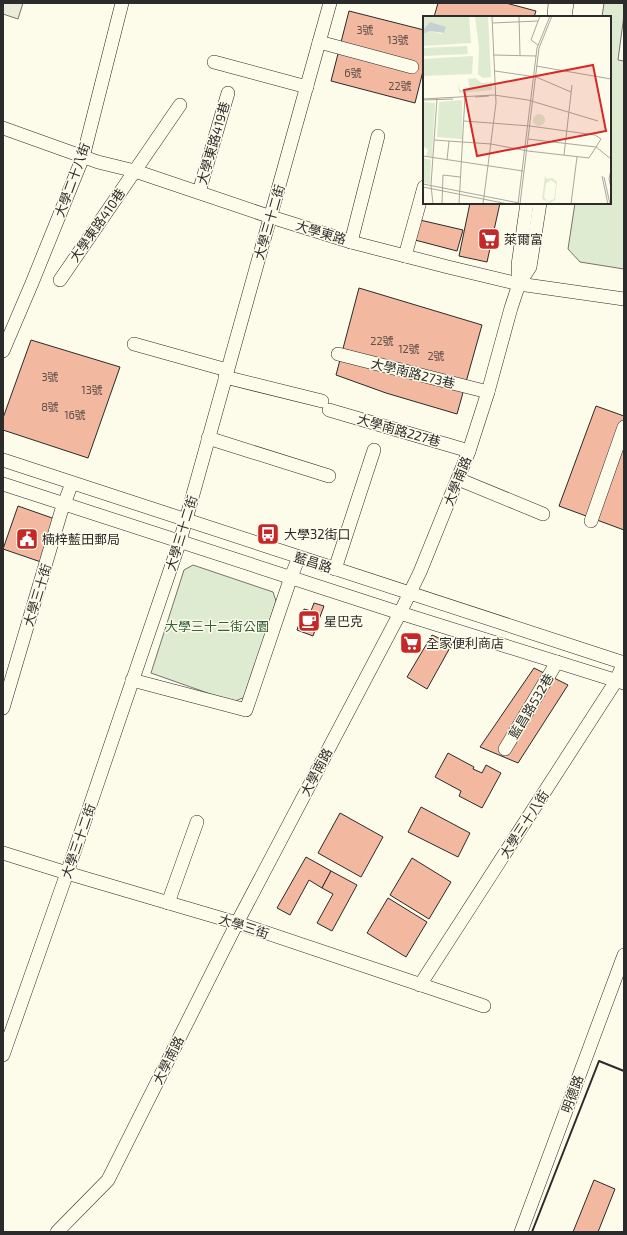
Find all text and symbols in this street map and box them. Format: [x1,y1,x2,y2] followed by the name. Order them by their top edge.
[423,16,611,204] inset map
[356,23,374,36] house number: 3號
[387,33,409,46] house number: 13號
[344,66,362,79] house number: 6號
[388,79,412,92] house number: 22號
[194,100,232,186] street label: 大學東路419巷
[51,141,93,219] street label: 大學二十八街
[251,182,287,262] street label: 大學三十二街
[66,185,128,265] street label: 大學東路410巷
[294,217,348,247] street label: 大學東路
[476,226,502,252] supermarket icon: 萊爾富
[504,231,543,247] place label: 萊爾富
[370,334,394,347] house number: 22號
[398,342,420,355] house number: 12號
[427,349,445,362] house number: 2號
[369,355,457,391] street label: 大學南路273巷
[41,370,59,383] house number: 3號
[81,383,103,396] house number: 13號
[41,400,59,413] house number: 8號
[64,408,86,421] house number: 16號
[355,410,443,450] street label: 大學南路227巷
[440,454,474,508] street label: 大學南路
[162,493,200,573] street label: 大學三十二街
[255,521,281,547] bus stop icon: 大學32街口
[14,526,40,552] public building icon: 楠梓藍田郵局
[284,526,351,542] place label: 大學32街口
[42,531,120,547] place label: 楠梓藍田郵局
[292,548,334,576] street label: 藍昌路
[20,562,54,628] street label: 大學三十街
[296,608,322,634] cafe icon: 星巴克
[324,613,363,629] place label: 星巴克
[165,618,269,634] park label: 大學三十二街公園
[398,630,424,656] supermarket icon: 全家便利商店
[426,635,504,651] place label: 全家便利商店
[505,670,557,742] street label: 藍昌路532巷
[297,745,335,799] street label: 大學南路
[496,787,552,861] street label: 大學三十八街
[58,802,98,880] street label: 大學三十二街
[217,910,271,942] street label: 大學三街
[149,1033,187,1087] street label: 大學南路
[558,1073,586,1115] street label: 明德路

